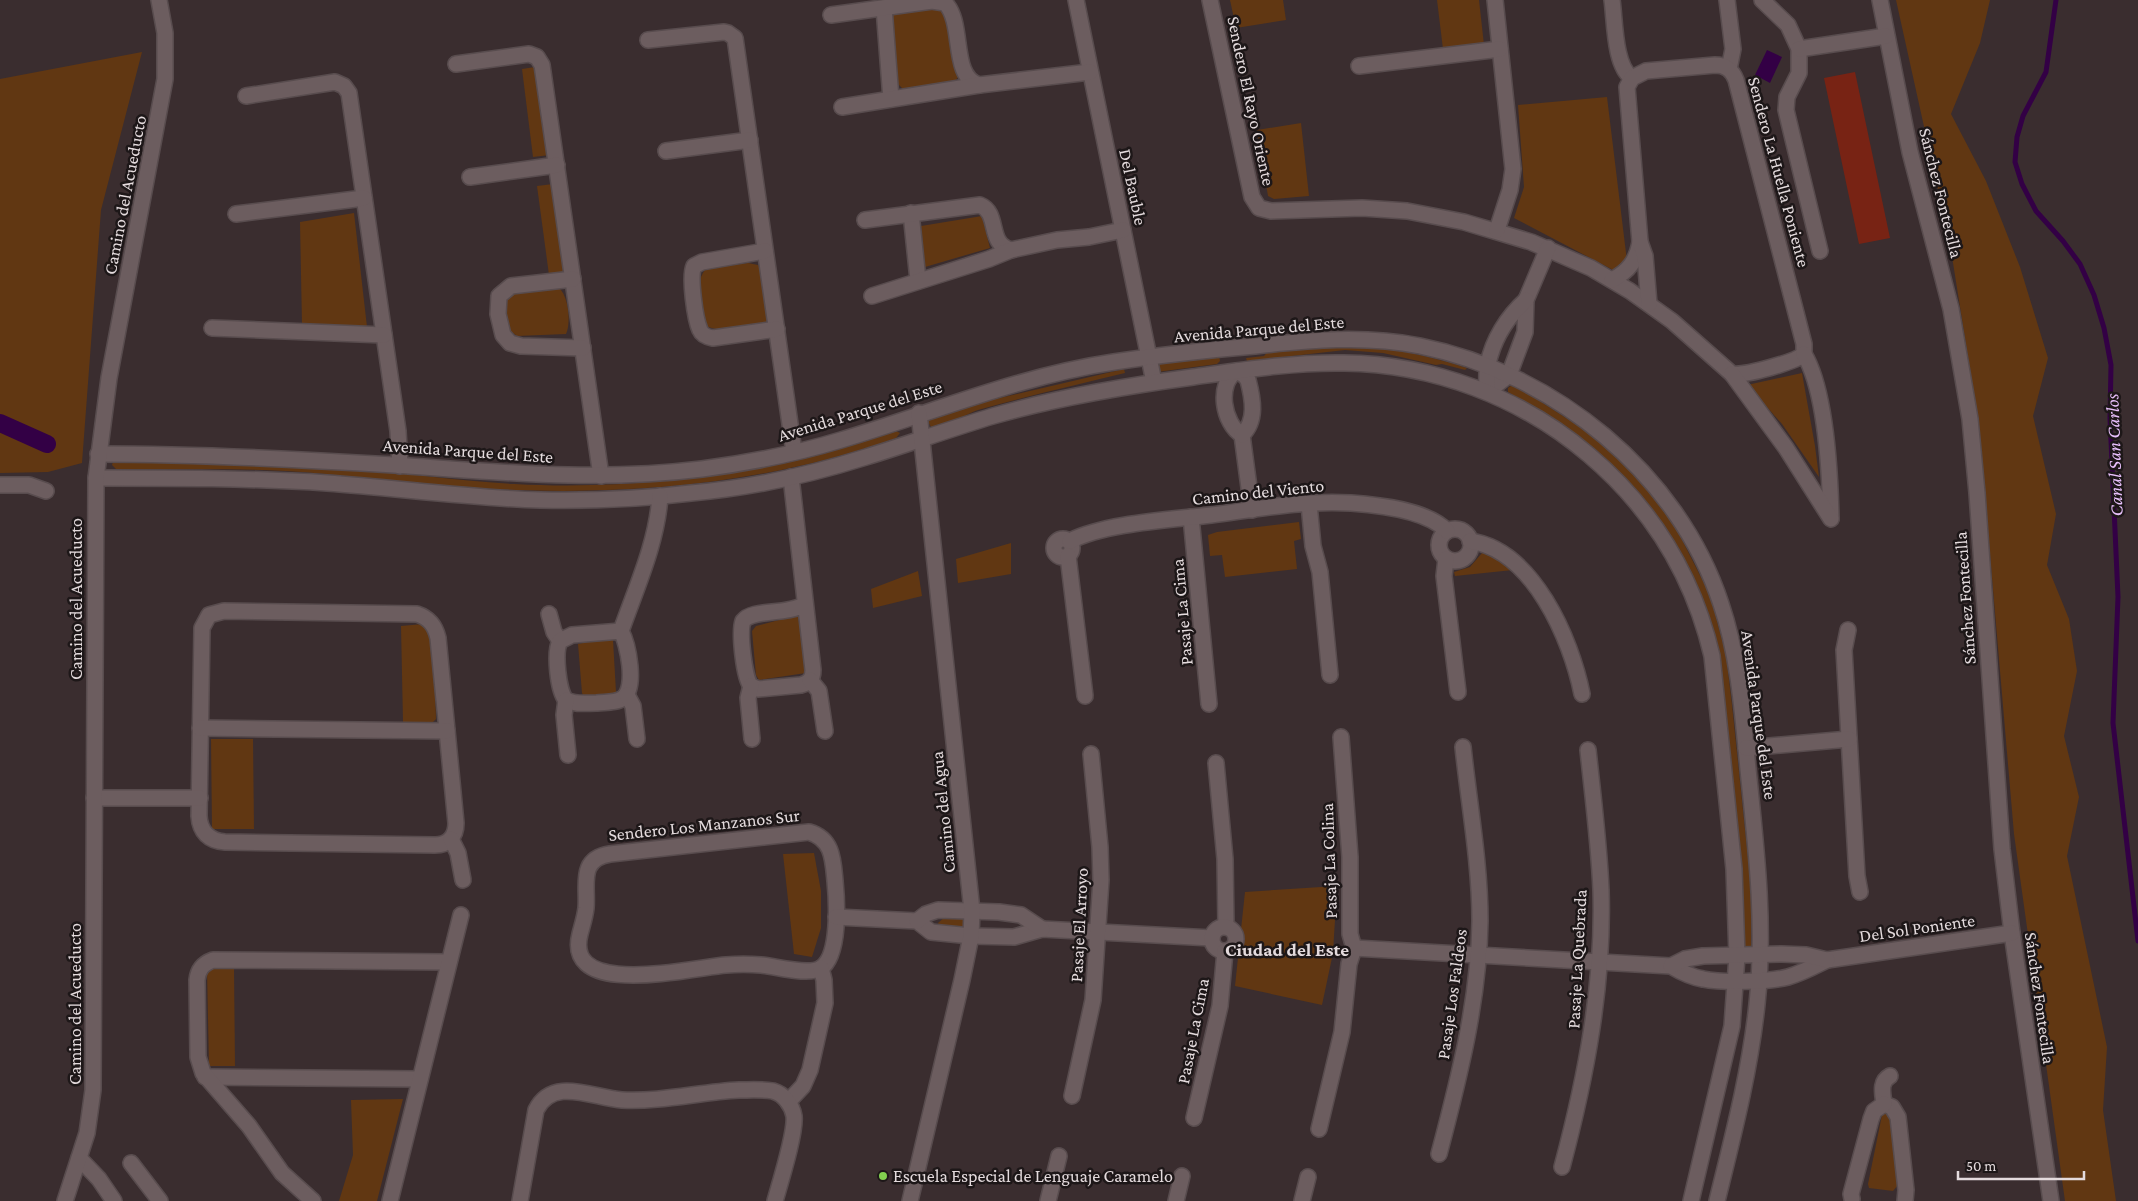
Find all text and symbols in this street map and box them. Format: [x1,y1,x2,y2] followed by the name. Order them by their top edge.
[1223,15,1279,188] street label: Sendero El Rayo Oriente
[1744,75,1814,269] street label: Sendero La Huella Poniente
[100,114,150,276] street label: Camino del Acueducto
[1915,126,1967,260] street label: Sánchez Fontecilla
[1115,147,1151,227] street label: Del Bauble
[1173,312,1345,346] street label: Avenida Parque del Este
[775,376,945,446] street label: Avenida Parque del Este
[2101,393,2127,517] water label: Canal San Carlos
[382,435,554,467] street label: Avenida Parque del Este
[1191,475,1325,509] street label: Camino del Viento
[66,518,86,680] street label: Camino del Acueducto
[1950,531,1980,665] street label: Sánchez Fontecilla
[1167,558,1198,666] street label: Pasaje La Cima
[1737,629,1781,801] street label: Avenida Parque del Este
[927,750,959,874] street label: Camino del Agua
[1317,803,1342,919] street label: Pasaje La Colina
[607,805,801,845] street label: Sendero Los Manzanos Sur
[1066,867,1093,983] street label: Pasaje El Arroyo
[1563,889,1592,1029] street label: Pasaje La Quebrada
[1858,910,1976,946] street label: Del Sol Poniente
[65,923,85,1085] street label: Camino del Acueducto
[1433,928,1472,1061] street label: Pasaje Los Faldeos
[2021,931,2059,1065] street label: Sánchez Fontecilla
[1225,939,1349,960] district label: Ciudad del Este
[1173,977,1214,1086] street label: Pasaje La Cima
[1958,1148,2084,1180] scale bar
[1966,1158,1996,1174] text: 50 m
[893,1166,1173,1187] place label: Escuela Especial de Lenguaje Caramelo
[877,1170,889,1182] marker: Escuela Especial de Lenguaje Caramelo

